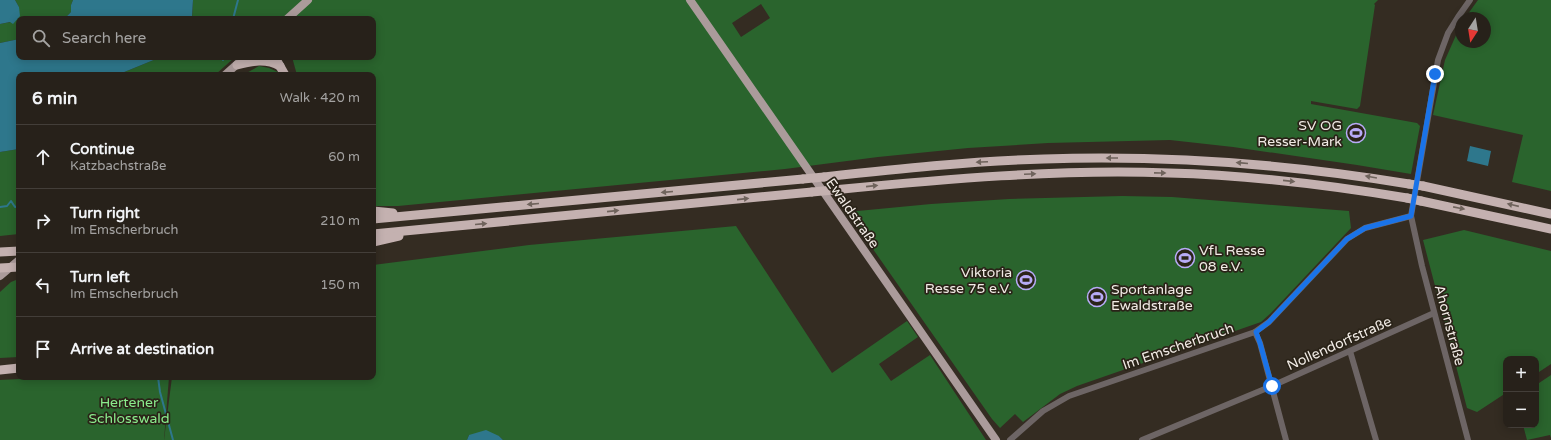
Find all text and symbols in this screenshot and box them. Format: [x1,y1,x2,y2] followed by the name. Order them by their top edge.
[1455,12,1491,48] north arrow
[16,16,376,60] search box
[30,27,52,49] icon: search
[62,29,146,47] text: Search here
[1426,65,1444,83] route end
[32,88,77,109] text: 6 min
[280,90,360,106] text: Walk · 420 m
[1257,117,1342,150] place label: SV OG Resser-Mark
[1345,122,1367,144] sports icon: SV OG Resser-Mark
[70,140,134,158] text: Continue
[32,146,54,168] icon: ahead
[328,149,360,165] text: 60 m
[1105,155,1118,161] one-way arrow
[70,158,166,174] text: Katzbachstraße
[975,159,988,165] one-way arrow
[1236,160,1248,166] one-way arrow
[1154,170,1167,176] one-way arrow
[1024,171,1036,178] one-way arrow
[1365,174,1377,180] one-way arrow
[822,175,883,252] street label: Ewaldstraße
[1283,178,1295,185] one-way arrow
[866,183,878,190] one-way arrow
[661,188,673,195] one-way arrow
[737,196,749,202] one-way arrow
[527,201,539,207] one-way arrow
[1507,201,1519,207] one-way arrow
[70,204,140,222] text: Turn right
[1453,206,1465,212] one-way arrow
[607,208,619,215] one-way arrow
[32,210,54,232] icon: right
[320,213,360,229] text: 210 m
[475,221,487,227] one-way arrow
[70,222,178,238] text: Im Emscherbruch
[1199,242,1265,275] place label: VfL Resse 08 e.V.
[1174,247,1196,269] sports icon: VfL Resse 08 e.V.
[925,264,1012,297] place label: Viktoria Resse 75 e.V.
[70,268,130,286] text: Turn left
[1015,269,1037,291] sports icon: Viktoria Resse 75 e.V.
[32,274,54,296] icon: left
[320,277,360,293] text: 150 m
[1111,281,1193,314] place label: Sportanlage Ewaldstraße
[1431,283,1468,367] street label: Ahornstraße
[70,286,178,302] text: Im Emscherbruch
[1086,286,1108,308] sports icon: Sportanlage Ewaldstraße
[1284,313,1394,374] street label: Nollendorfstraße
[1120,319,1236,374] street label: Im Emscherbruch
[32,338,54,360] icon: arrive
[70,340,214,358] text: Arrive at destination
[1503,356,1539,428] map controls
[1503,356,1539,392] button: +
[1263,377,1281,395] route start
[1503,392,1539,428] button: −
[88,394,170,427] park label: Hertener Schlosswald

